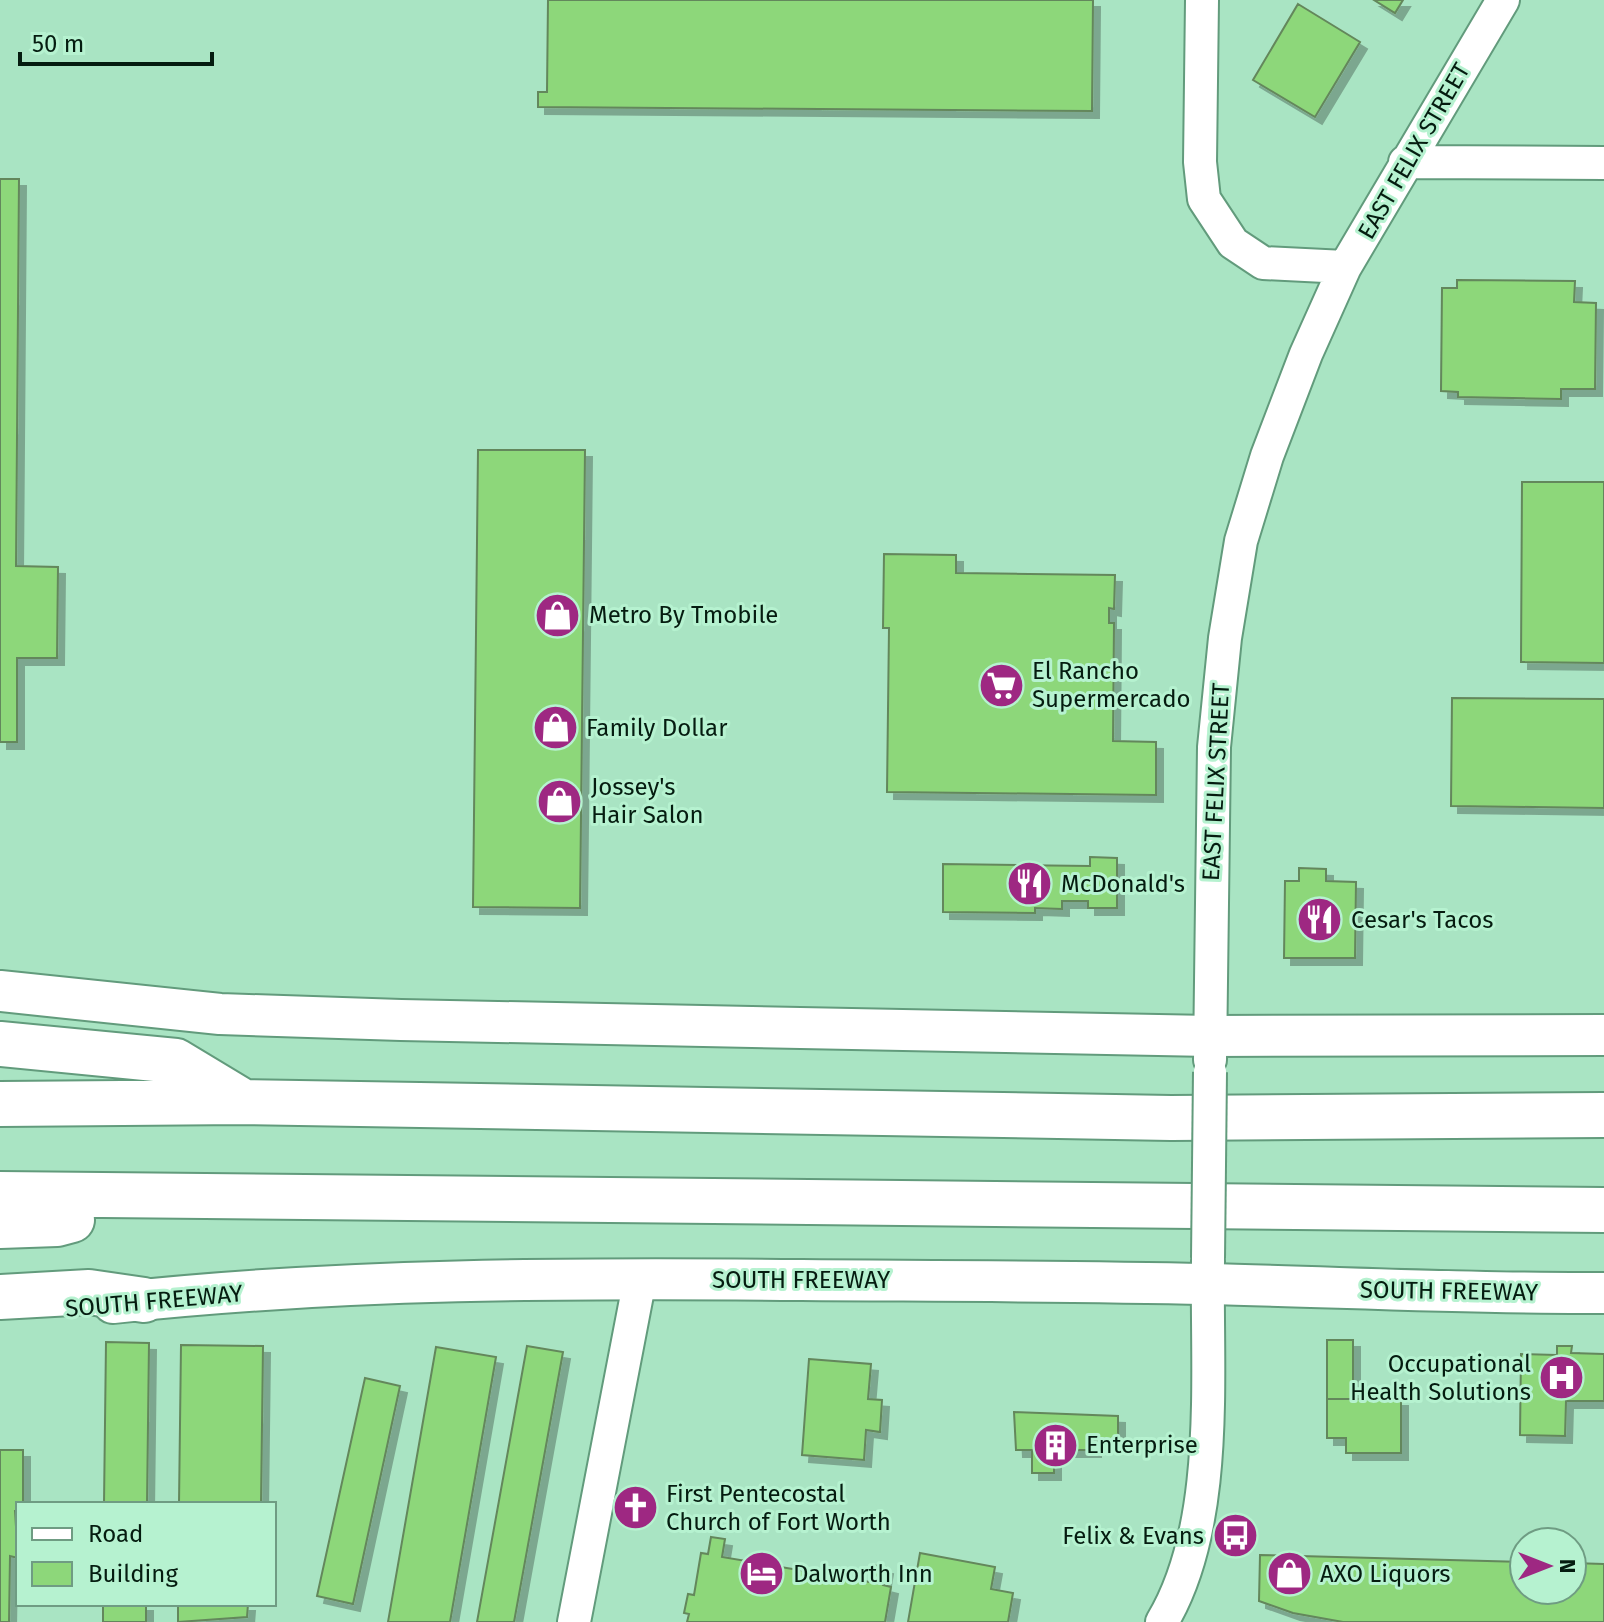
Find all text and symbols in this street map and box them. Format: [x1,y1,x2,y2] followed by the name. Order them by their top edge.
[20,16,212,66] scale bar
[32,30,84,58] text: 50 m
[1352,58,1476,244] street label: EAST FELIX STREET
[534,591,582,639] shop icon: Metro By Tmobile
[589,601,778,629] place label: Metro By Tmobile
[1032,657,1191,713] place label: El Rancho Supermercado
[977,661,1025,709] supermarket icon: El Rancho Supermercado
[1197,682,1235,882] street label: EAST FELIX STREET
[531,704,579,752] shop icon: Family Dollar
[586,714,728,742] place label: Family Dollar
[591,773,704,829] place label: Jossey's Hair Salon
[536,777,584,825] shop icon: Jossey's Hair Salon
[1006,860,1054,908] restaurant icon: McDonald's
[1061,870,1185,898] place label: McDonald's
[1296,896,1344,944] restaurant icon: Cesar's Tacos
[1351,906,1494,934] place label: Cesar's Tacos
[712,1266,891,1294] street label: SOUTH FREEWAY
[1360,1275,1539,1307] street label: SOUTH FREEWAY
[64,1279,245,1323] street label: SOUTH FREEWAY
[1350,1350,1531,1406] place label: Occupational Health Solutions
[1538,1354,1586,1402] hospital icon: Occupational Health Solutions
[1031,1421,1079,1469] building icon: Enterprise
[1086,1431,1198,1459] place label: Enterprise
[666,1480,891,1536] place label: First Pentecostal Church of Fort Worth
[611,1484,659,1532] church icon: First Pentecostal Church of Fort Worth
[16,1502,276,1606] legend
[1211,1512,1259,1560] bus stop icon: Felix & Evans
[88,1520,143,1548] text: Road
[1062,1522,1204,1550] place label: Felix & Evans
[1508,1526,1588,1606] north arrow
[738,1550,786,1598] hotel icon: Dalworth Inn
[1265,1550,1313,1598] shop icon: AXO Liquors
[1554,1559,1581,1573] text: N
[88,1560,178,1588] text: Building
[793,1560,933,1588] place label: Dalworth Inn
[1320,1560,1451,1588] place label: AXO Liquors

